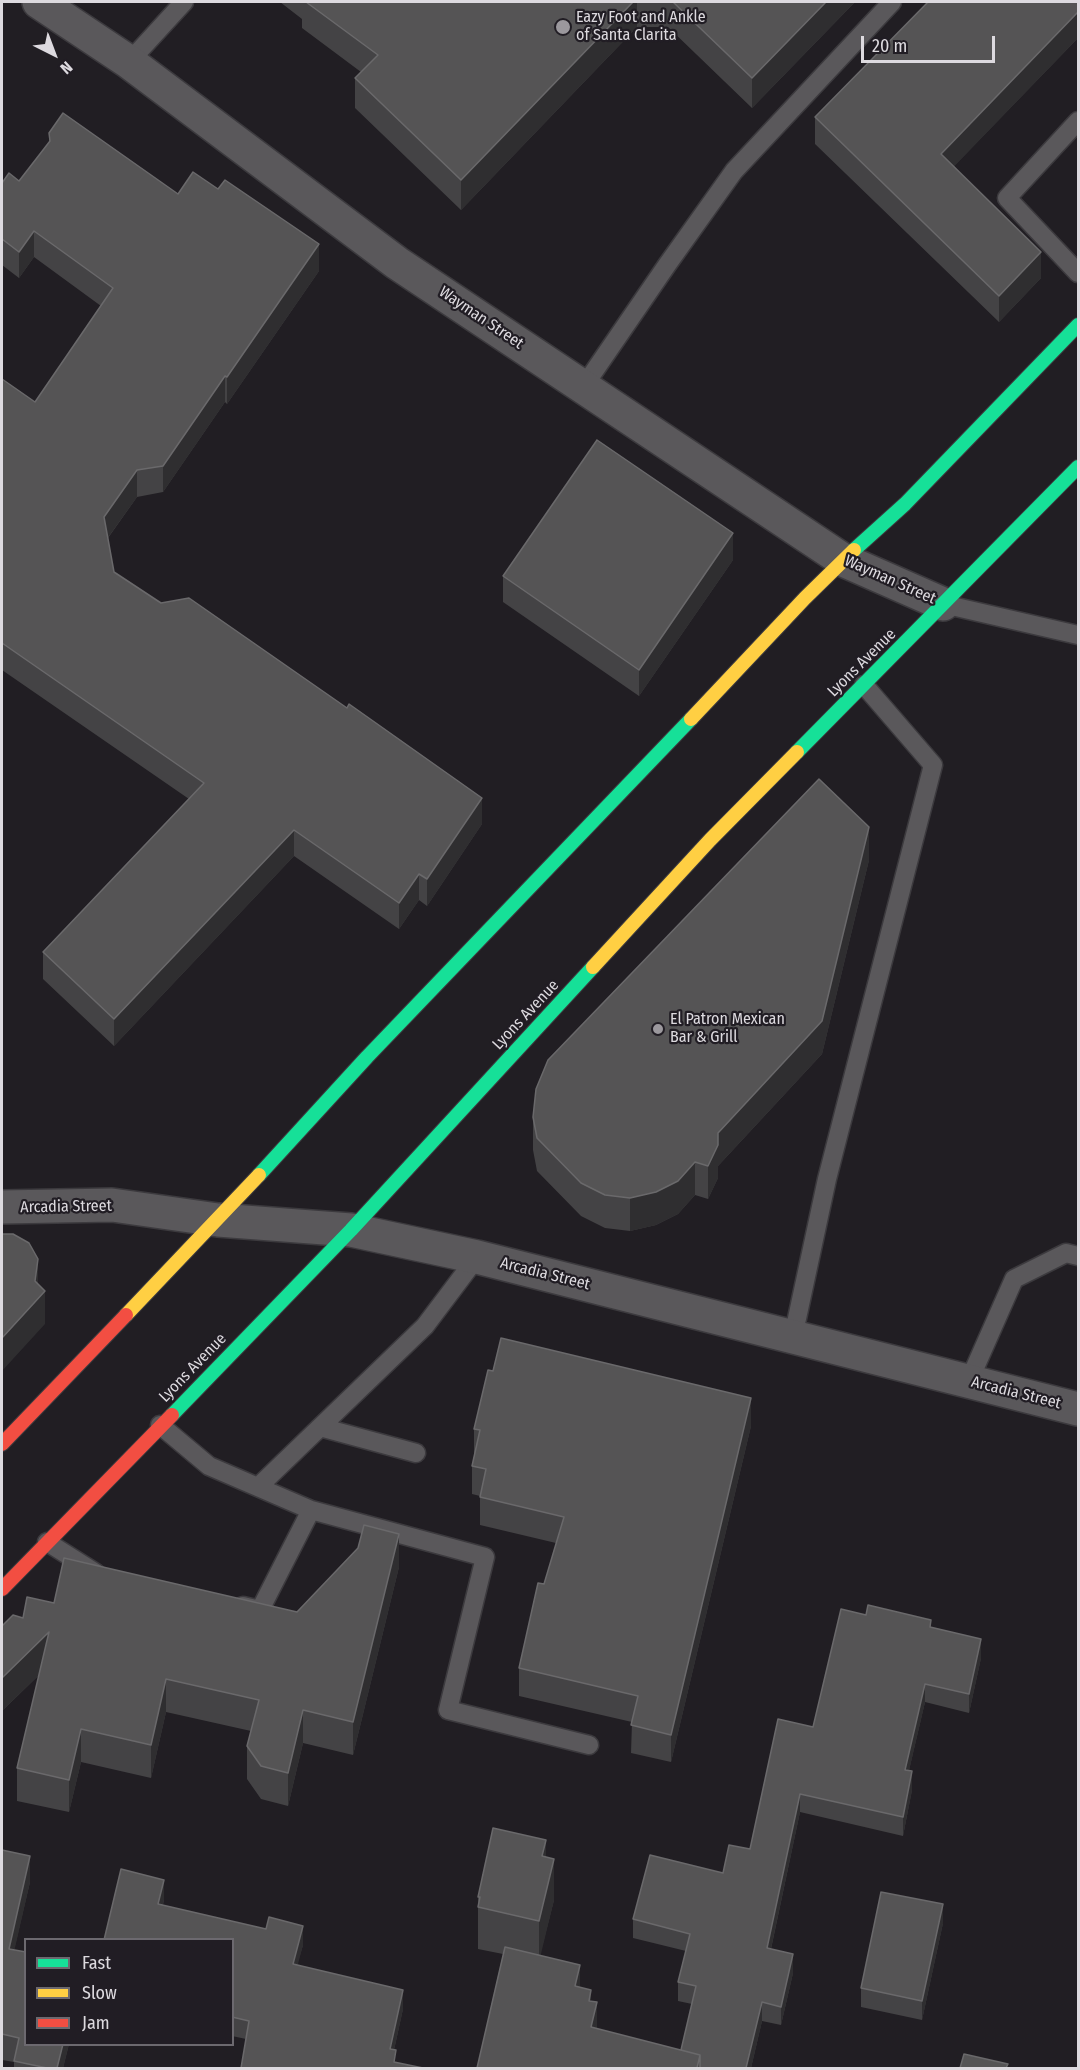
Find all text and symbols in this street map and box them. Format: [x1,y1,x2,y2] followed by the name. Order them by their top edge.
[576,8,706,46] place label: Eazy Foot and Ankle of Santa Clarita
[554,18,572,36] marker: Eazy Foot and Ankle of Santa Clarita
[24,24,84,84] north arrow
[864,24,998,62] scale bar
[872,35,907,57] text: 20 m
[56,57,76,78] text: N
[435,283,527,353] street label: Wayman Street
[841,551,939,609] street label: Wayman Street
[824,625,900,701] street label: Lyons Avenue
[489,976,563,1054] street label: Lyons Avenue
[670,1010,785,1048] place label: El Patron Mexican Bar & Grill
[651,1022,665,1036] marker: El Patron Mexican Bar & Grill
[20,1197,112,1217] street label: Arcadia Street
[498,1254,592,1294] street label: Arcadia Street
[155,1329,231,1407] street label: Lyons Avenue
[969,1373,1063,1413] street label: Arcadia Street
[24,1938,234,2046] legend
[82,1952,111,1974] text: Fast
[82,1982,117,2004] text: Slow
[82,2012,110,2034] text: Jam

